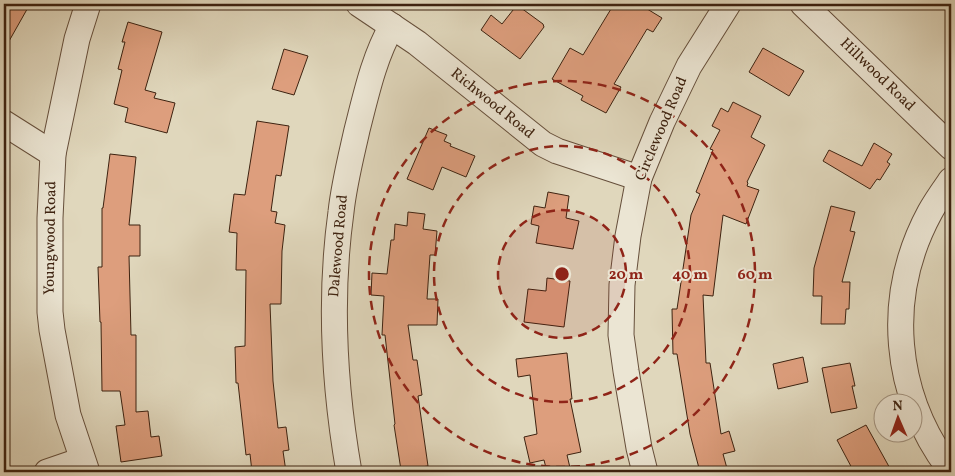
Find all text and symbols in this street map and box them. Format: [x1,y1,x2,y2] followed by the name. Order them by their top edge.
[835,34,919,116] street label: Hillwood Road
[446,64,538,144] street label: Richwood Road
[631,74,693,184] street label: Circlewood Road
[40,181,62,295] street label: Youngwood Road
[324,194,354,298] street label: Dalewood Road
[553,265,571,283] centre of rings
[609,265,644,286] text: 20 m
[672,265,708,286] text: 40 m
[738,265,773,286] text: 60 m
[872,394,922,444] north arrow
[892,397,903,416] text: N

